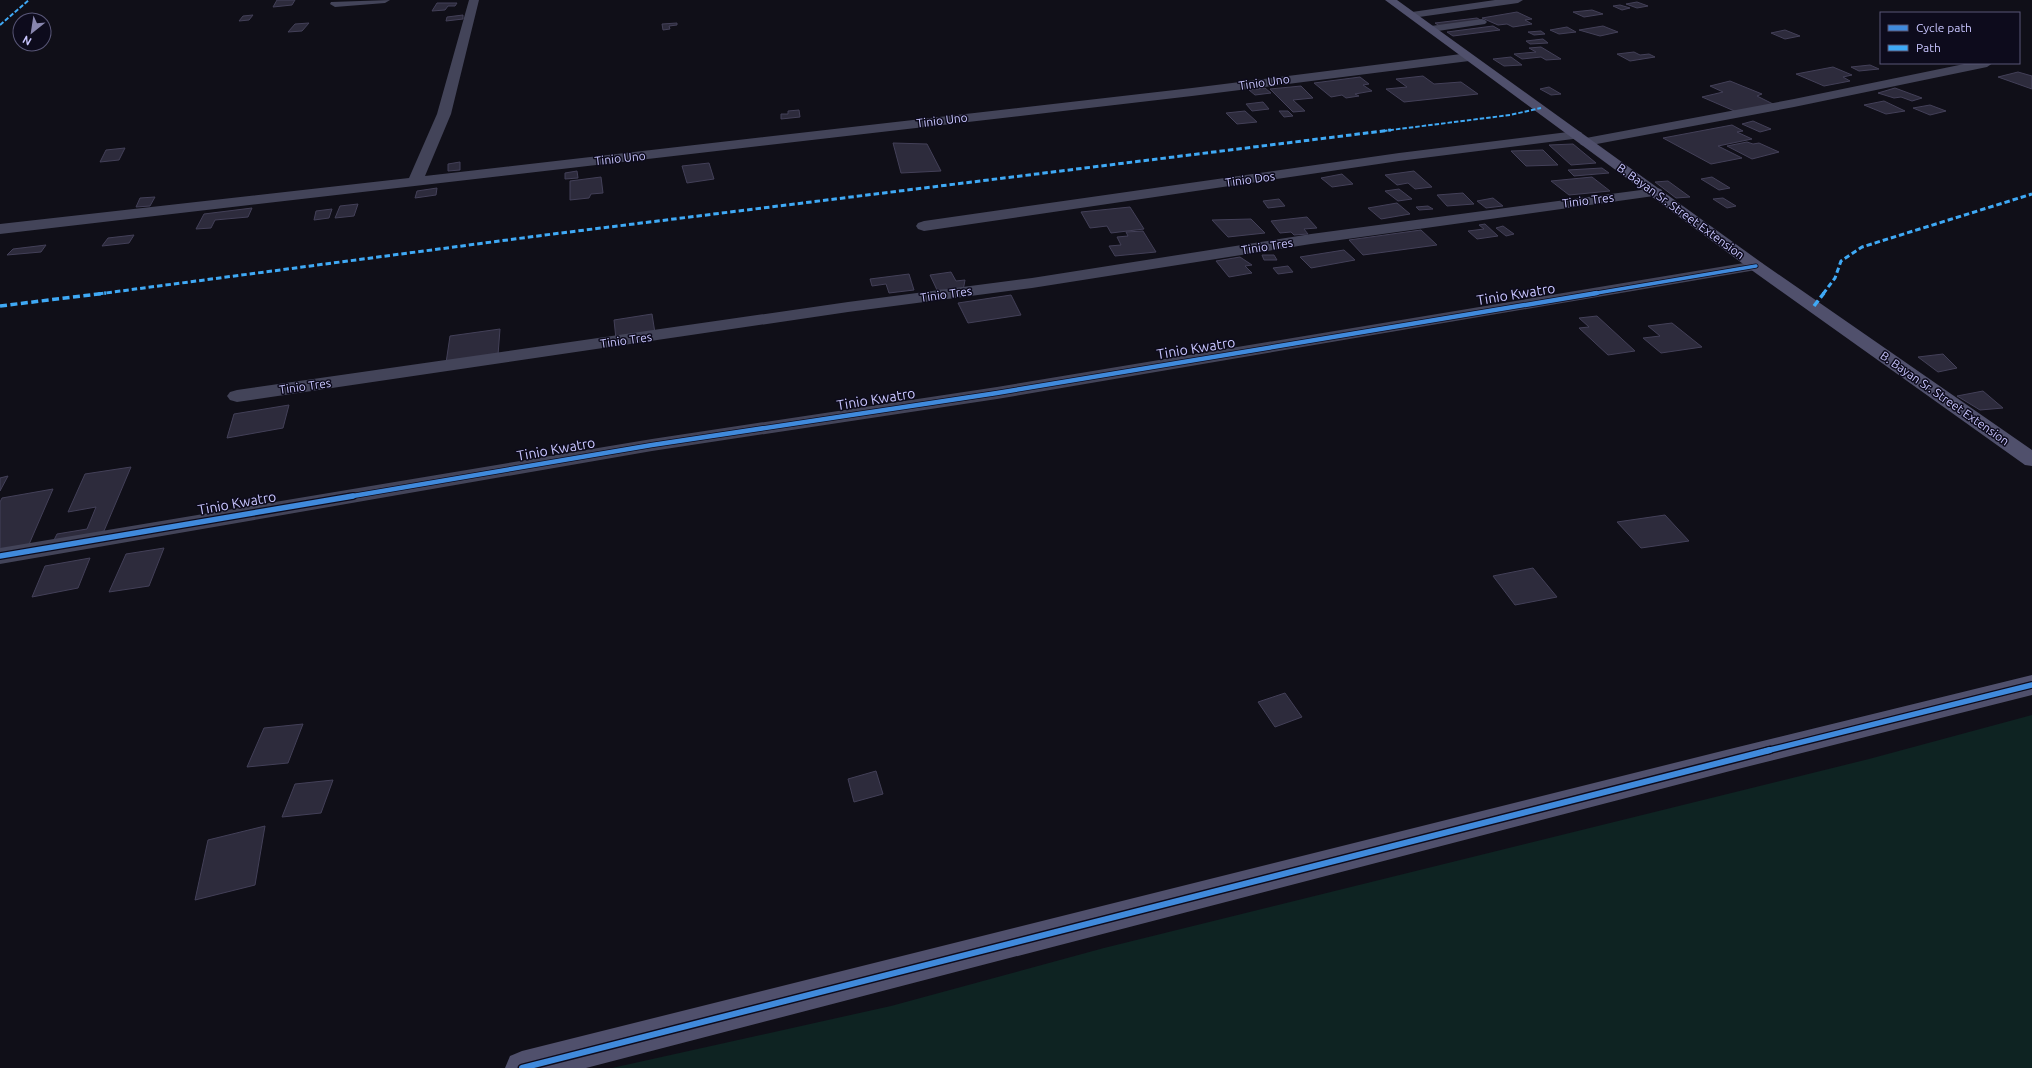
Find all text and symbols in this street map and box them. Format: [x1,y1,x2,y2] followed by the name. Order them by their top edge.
[12,12,52,52] north arrow
[1880,12,2020,64] legend
[1916,21,1972,34] text: Cycle path
[20,33,34,48] text: N
[1916,41,1941,54] text: Path
[1238,72,1290,92] street label: Tinio Uno
[916,110,968,130] street label: Tinio Uno
[594,149,646,167] street label: Tinio Uno
[1615,160,1747,262] street label: B. Bayan Sr. Street Extension
[1224,169,1276,189] street label: Tinio Dos
[1561,190,1615,210] street label: Tinio Tres
[1240,236,1294,256] street label: Tinio Tres
[1476,280,1556,308] street label: Tinio Kwatro
[919,284,973,304] street label: Tinio Tres
[599,330,653,350] street label: Tinio Tres
[1156,334,1236,362] street label: Tinio Kwatro
[1878,349,2012,447] street label: B. Bayan Sr. Street Extension
[278,376,332,396] street label: Tinio Tres
[836,385,916,413] street label: Tinio Kwatro
[516,434,596,464] street label: Tinio Kwatro
[197,488,277,518] street label: Tinio Kwatro

